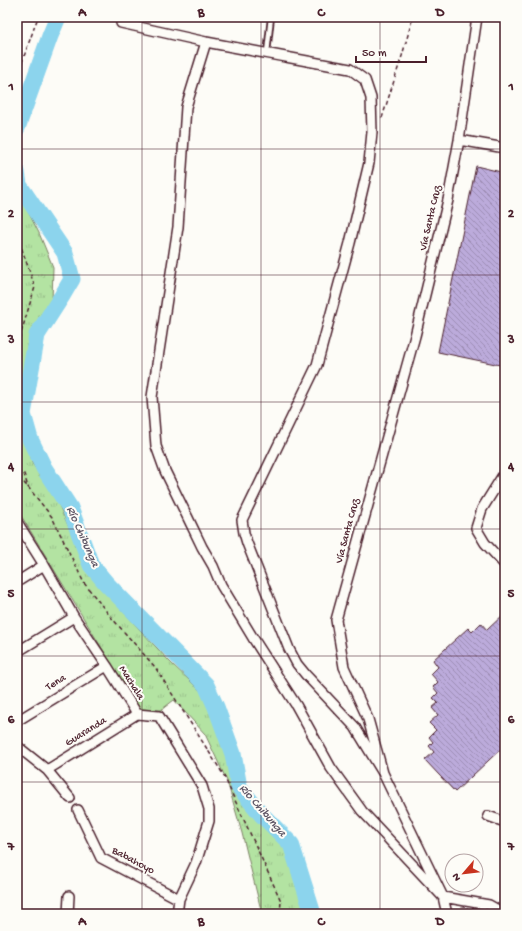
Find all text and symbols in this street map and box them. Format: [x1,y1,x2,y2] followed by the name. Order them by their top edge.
[77,6,87,21] text: A
[197,6,206,21] text: B
[316,6,326,21] text: C
[435,6,445,21] text: D
[356,38,426,64] scale bar
[362,47,387,61] text: 50 m
[7,80,14,95] text: 1
[507,80,514,95] text: 1
[417,183,445,253] street label: Vía Santa Cruz
[8,207,15,222] text: 2
[508,207,515,222] text: 2
[7,333,15,348] text: 3
[507,333,515,348] text: 3
[7,460,15,475] text: 4
[507,460,515,475] text: 4
[333,496,363,566] street label: Vía Santa Cruz
[62,505,102,571] water label: Río Chibunga
[8,587,15,602] text: 5
[508,587,515,602] text: 5
[116,664,147,703] street label: Machala
[43,672,69,694] street label: Tena
[8,713,15,728] text: 6
[508,713,515,728] text: 6
[63,714,109,749] street label: Guaranda
[236,782,289,841] water label: Río Chibunga
[7,840,16,855] text: 7
[507,840,516,855] text: 7
[109,844,157,877] street label: Babahoyo
[444,853,484,893] north arrow
[450,871,464,883] text: N
[77,915,87,930] text: A
[197,915,206,930] text: B
[316,915,326,930] text: C
[435,915,445,930] text: D

